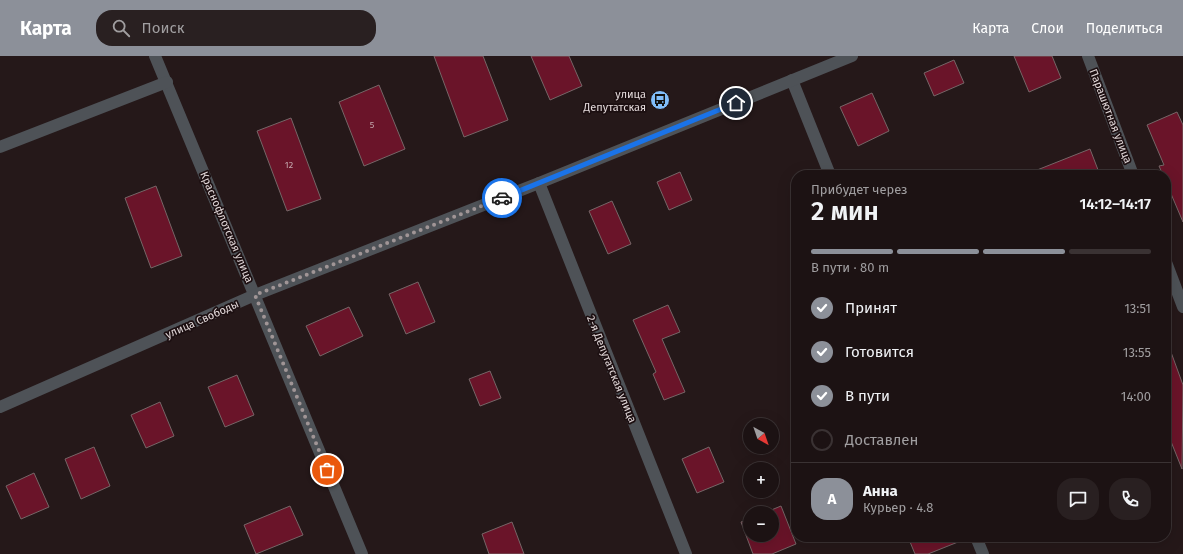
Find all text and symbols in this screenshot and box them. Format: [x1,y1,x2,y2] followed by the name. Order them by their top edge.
[96,10,376,46] search box
[20,17,72,40] text: Карта
[110,17,132,39] icon: search
[142,19,184,37] text: Поиск
[972,20,1009,37] text: Карта
[1031,20,1064,37] text: Слои
[1086,20,1163,37] text: Поделиться
[1087,67,1135,165] street label: Парашютная улица
[719,86,753,120] pin
[583,88,646,114] place label: улица Депутатская
[649,89,671,111] bus stop icon: улица Депутатская
[725,92,747,114] icon: home
[370,120,375,130] house number: 5
[285,160,293,170] house number: 12
[197,170,256,285] street label: Краснофлотская улица
[482,178,522,218] courier
[811,182,908,197] text: Прибудет через
[491,187,513,209] icon: car
[1079,195,1151,213] text: 14:12–14:17
[811,196,879,227] text: 2 мин
[811,260,889,275] text: В пути · 80 m
[163,297,241,341] street label: улица Свободы
[811,297,833,319] icon: check
[845,299,897,317] text: Принят
[1124,301,1151,316] text: 13:51
[584,314,639,425] street label: 2-я Депутатская улица
[811,341,833,363] icon: check
[845,343,914,361] text: Готовится
[1123,345,1151,360] text: 13:55
[811,385,833,407] icon: check
[845,387,890,405] text: В пути
[1121,389,1151,404] text: 14:00
[743,418,779,454] north arrow
[743,418,779,542] map controls
[845,431,918,449] text: Доставлен
[310,453,344,487] pin
[316,459,338,481] icon: bag
[743,462,779,498] button: +
[1057,478,1099,520] button: chat
[1109,478,1151,520] button: phone
[863,482,898,500] text: Анна
[828,490,836,508] text: А
[863,500,933,515] text: Курьер · 4.8
[743,506,779,542] button: −

